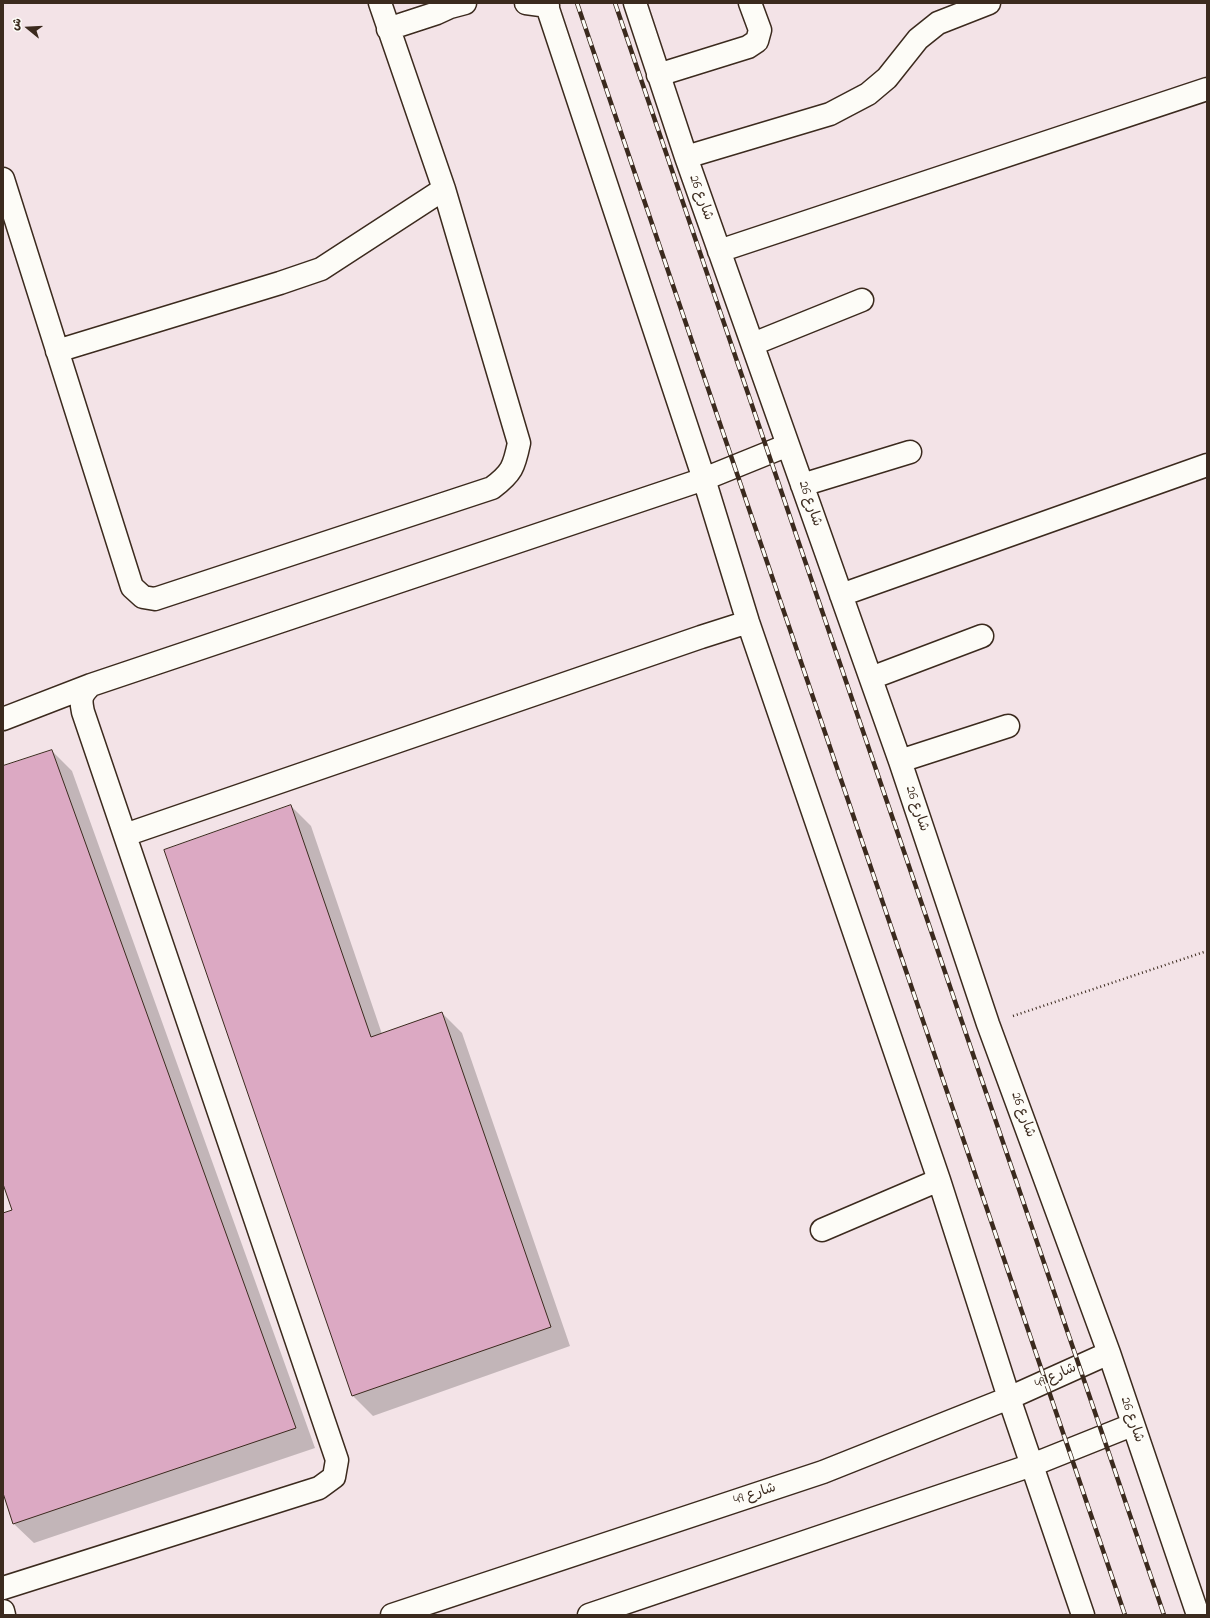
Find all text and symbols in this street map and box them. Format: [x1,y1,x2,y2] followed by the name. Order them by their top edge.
[8,8,48,48] north arrow
[7,16,26,33] text: ش
[684,173,716,223] street label: شارع 26
[793,479,825,529] street label: شارع 26
[900,784,932,834] street label: شارع 26
[1006,1090,1038,1140] street label: شارع 26
[1033,1360,1079,1394] street label: شارع 49
[1115,1395,1147,1445] street label: شارع 26
[732,1480,778,1510] street label: شارع 49

